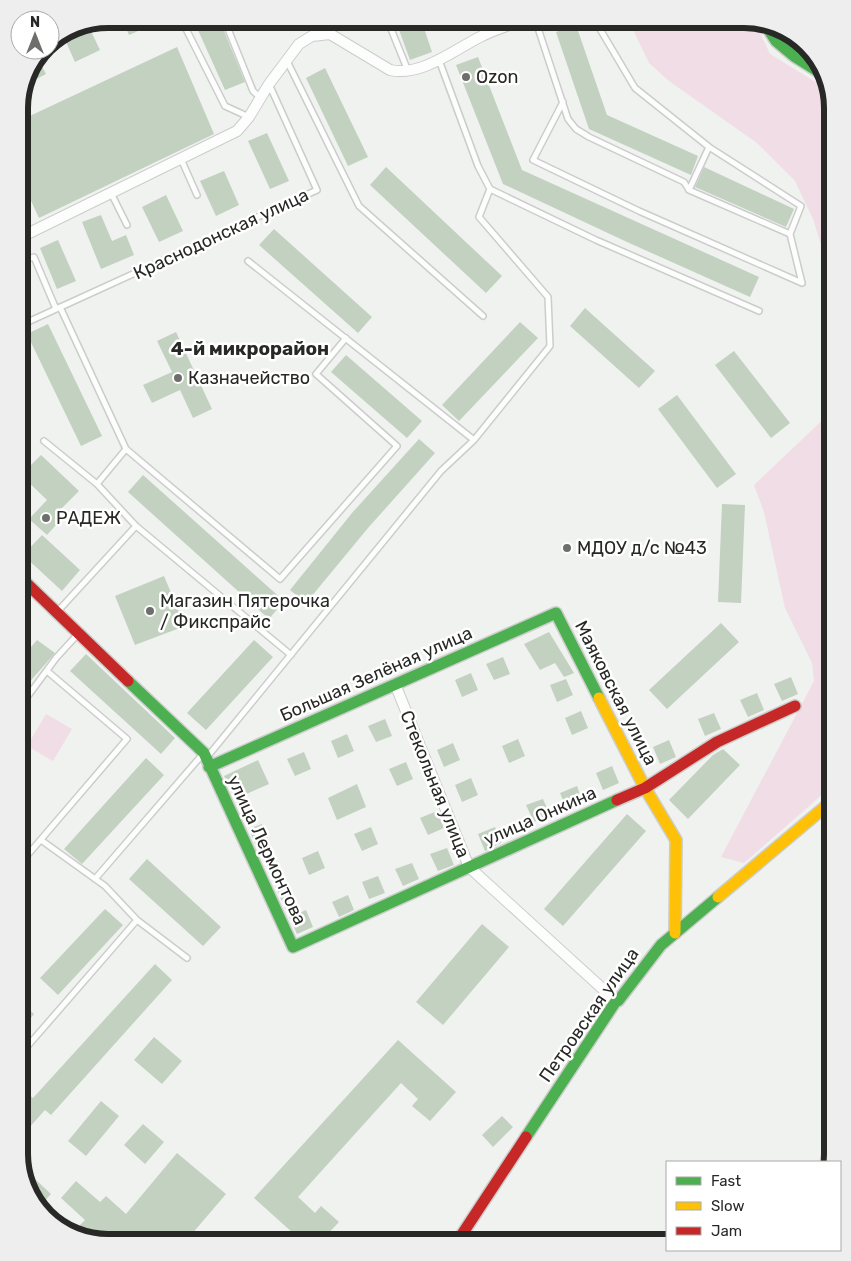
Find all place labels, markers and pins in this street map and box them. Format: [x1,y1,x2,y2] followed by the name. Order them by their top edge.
[476,66,518,88] place label: Ozon
[460,71,472,83] marker: Ozon
[188,367,310,389] place label: Казначейство
[172,372,184,384] marker: Казначейство
[56,507,121,529] place label: РАДЕЖ
[40,512,52,524] marker: РАДЕЖ
[577,537,707,559] place label: МДОУ д/с №43
[561,542,573,554] marker: МДОУ д/с №43
[160,590,330,633] place label: Магазин Пятерочка / Фикспрайс
[144,605,156,617] marker: Магазин Пятерочка / Фикспрайс

